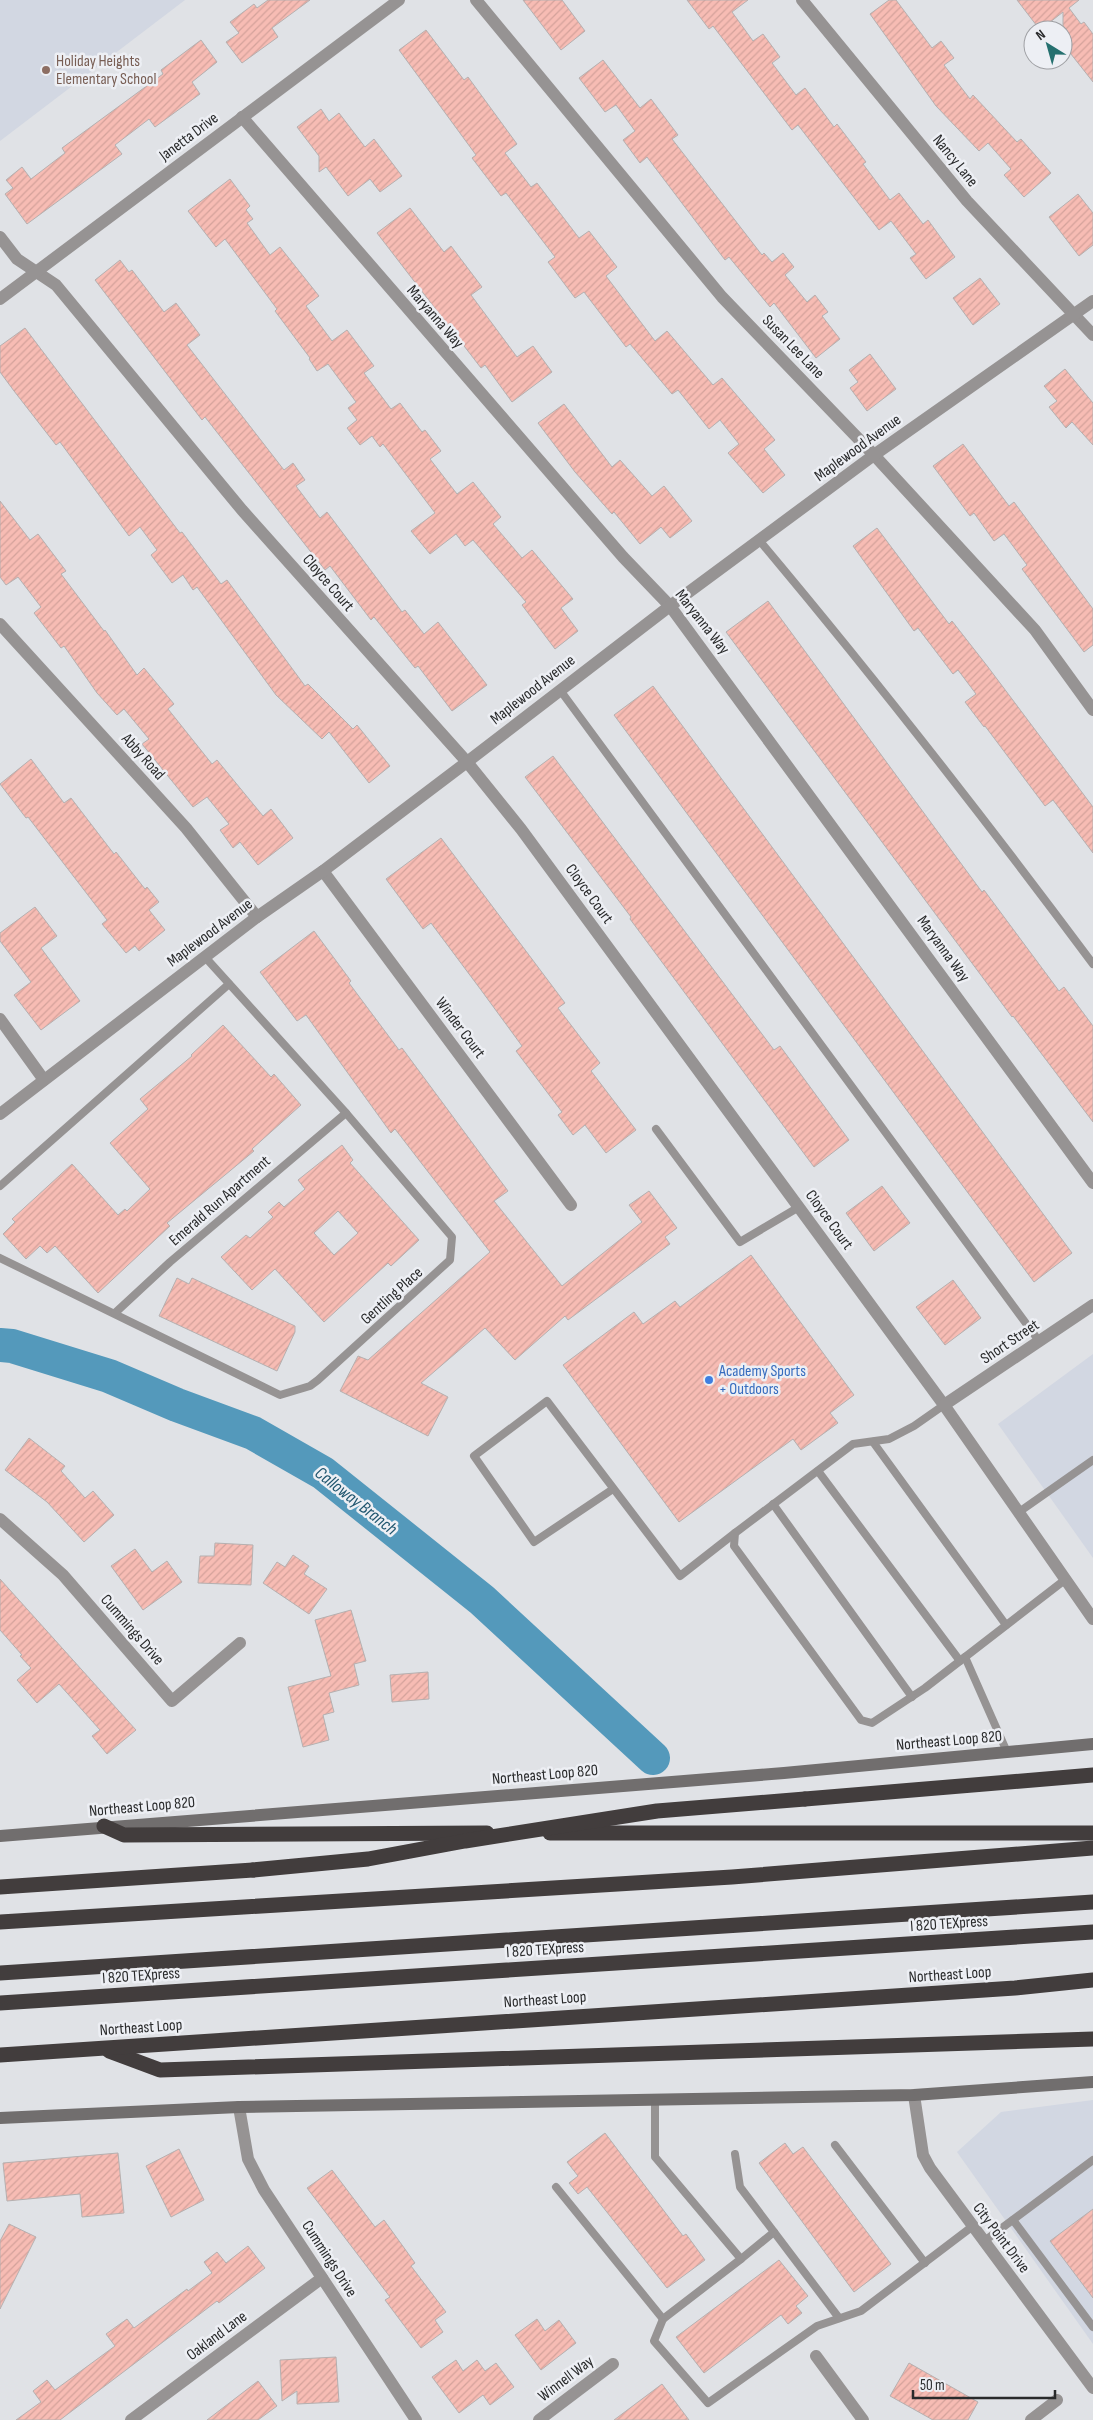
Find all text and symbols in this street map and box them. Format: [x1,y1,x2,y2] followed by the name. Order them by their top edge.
[1023,20,1073,70] north arrow
[1032,26,1049,44] text: N
[56,52,156,89] place label: Holiday Heights Elementary School
[40,64,52,76] marker: Holiday Heights Elementary School
[155,109,222,166] street label: Janetta Drive
[928,131,982,191] street label: Nancy Lane
[403,282,467,352] street label: Maryanna Way
[758,311,828,383] street label: Susan Lee Lane
[811,410,905,486] street label: Maplewood Avenue
[298,551,358,615] street label: Cloyce Court
[671,586,733,658] street label: Maryanna Way
[487,651,579,729] street label: Maplewood Avenue
[117,729,169,784] street label: Abby Road
[561,860,617,928] street label: Cloyce Court
[163,895,257,971] street label: Maplewood Avenue
[913,912,973,986] street label: Maryanna Way
[431,994,489,1062] street label: Winder Court
[166,1152,274,1250] street label: Emerald Run Apartment
[801,1186,857,1254] street label: Cloyce Court
[357,1263,427,1329] street label: Gentling Place
[977,1316,1043,1368] street label: Short Street
[718,1362,806,1399] place label: Academy Sports + Outdoors
[703,1374,715,1386] marker: Academy Sports + Outdoors
[311,1462,402,1540] water label: Calloway Branch
[96,1591,168,1669] street label: Cummings Drive
[895,1727,1003,1755] street label: Northeast Loop 820
[491,1761,599,1789] street label: Northeast Loop 820
[88,1793,196,1821] street label: Northeast Loop 820
[910,1912,989,1936] street label: I 820 TEXpress
[506,1938,585,1962] street label: I 820 TEXpress
[908,1963,992,1987] street label: Northeast Loop
[102,1964,181,1988] street label: I 820 TEXpress
[503,1988,587,2012] street label: Northeast Loop
[99,2016,183,2040] street label: Northeast Loop
[968,2199,1034,2277] street label: City Point Drive
[297,2217,361,2301] street label: Cummings Drive
[183,2307,251,2365] street label: Oakland Lane
[535,2352,597,2406] street label: Winnell Way
[913,2368,1056,2400] scale bar
[920,2376,945,2395] text: 50 m

